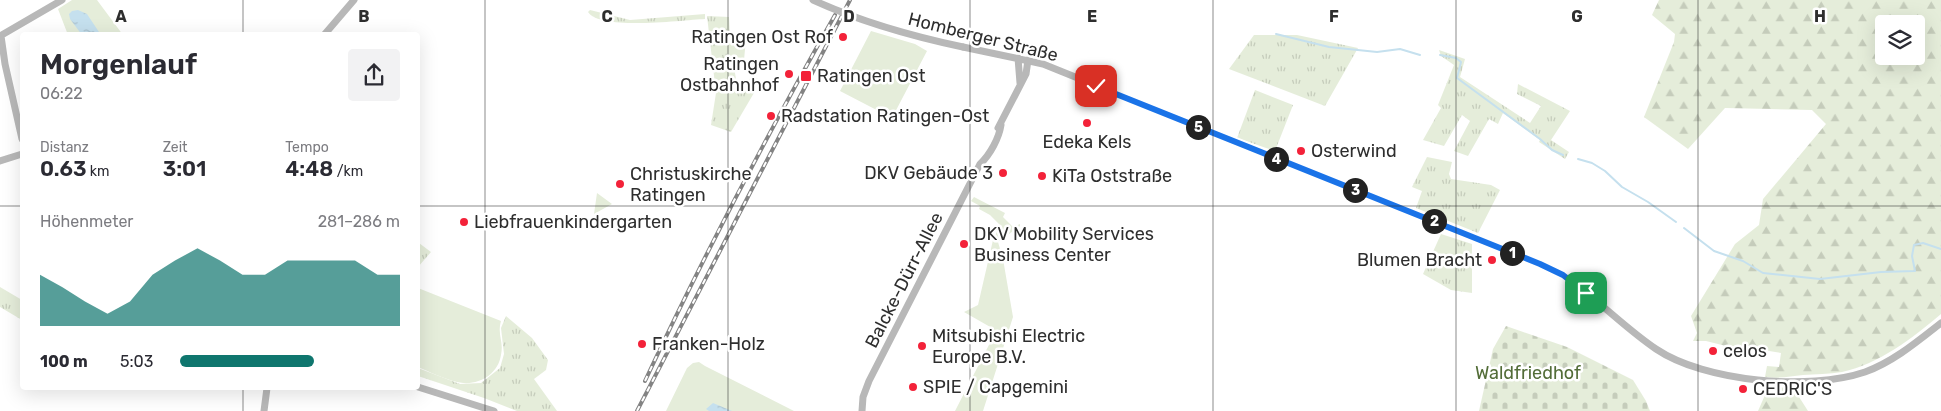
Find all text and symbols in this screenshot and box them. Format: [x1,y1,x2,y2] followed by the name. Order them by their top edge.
[115,7,127,26] text: A
[358,7,370,26] text: B
[601,7,613,26] text: C
[843,7,855,26] text: D
[1087,7,1097,26] text: E
[1329,7,1339,26] text: F
[1571,7,1583,26] text: G
[1814,7,1826,26] text: H
[906,8,1060,66] street label: Homberger Straße
[1875,15,1925,65] map controls
[1875,15,1925,65] button: layers
[691,26,833,48] place label: Ratingen Ost Rof
[837,31,849,43] marker: Ratingen Ost Rof
[40,48,197,81] text: Morgenlauf
[348,49,400,101] button: share
[680,53,779,96] place label: Ratingen Ostbahnhof
[817,65,925,87] place label: Ratingen Ost
[1075,65,1117,107] pin
[783,68,795,80] marker: Ratingen Ostbahnhof
[799,69,813,83] marker: Ratingen Ost
[1082,72,1110,100] icon: check
[40,84,83,103] text: 06:22
[781,105,989,127] place label: Radstation Ratingen-Ost
[765,110,777,122] marker: Radstation Ratingen-Ost
[1186,114,1210,140] pin: 5
[1081,117,1093,129] marker: Edeka Kels
[1194,119,1203,136] text: 5
[1043,131,1131,153] place label: Edeka Kels
[40,139,89,156] text: Distanz
[163,139,188,156] text: Zeit
[285,139,329,156] text: Tempo
[1311,140,1397,162] place label: Osterwind
[1295,145,1307,157] marker: Osterwind
[1264,146,1288,172] pin: 4
[1272,151,1281,168] text: 4
[40,156,86,181] text: 0.63
[163,156,206,181] text: 3:01
[285,156,333,181] text: 4:48
[864,162,993,184] place label: DKV Gebäude 3
[86,163,110,180] text: km
[333,163,363,180] text: /km
[630,163,752,206] place label: Christuskirche Ratingen
[1052,165,1172,187] place label: KiTa Oststraße
[997,167,1009,179] marker: DKV Gebäude 3
[1036,170,1048,182] marker: KiTa Oststraße
[614,178,626,190] marker: Christuskirche Ratingen
[1342,178,1368,202] pin: 3
[1351,182,1360,199] text: 3
[1422,208,1446,234] pin: 2
[860,209,948,351] street label: Balcke-Dürr-Allee
[474,211,672,233] place label: Liebfrauenkindergarten
[40,212,133,231] text: Höhenmeter
[318,212,400,231] text: 281–286 m
[1430,213,1439,230] text: 2
[458,216,470,228] marker: Liebfrauenkindergarten
[974,223,1154,266] place label: DKV Mobility Services Business Center
[958,238,970,250] marker: DKV Mobility Services Business Center
[1500,240,1524,266] pin: 1
[1509,245,1516,262] text: 1
[1357,249,1482,271] place label: Blumen Bracht
[1486,254,1498,266] marker: Blumen Bracht
[1565,272,1607,314] pin
[1572,279,1600,307] icon: arrive
[932,325,1085,368] place label: Mitsubishi Electric Europe B.V.
[652,333,765,355] place label: Franken-Holz
[636,338,648,350] marker: Franken-Holz
[916,340,928,352] marker: Mitsubishi Electric Europe B.V.
[1723,340,1767,362] place label: celos
[1707,345,1719,357] marker: celos
[40,352,88,371] text: 100 m
[120,352,153,371] text: 5:03
[1475,362,1581,384] park label: Waldfriedhof
[923,376,1068,398] place label: SPIE / Capgemini
[1753,378,1832,400] place label: CEDRIC'S
[907,381,919,393] marker: SPIE / Capgemini
[1737,383,1749,395] marker: CEDRIC'S

